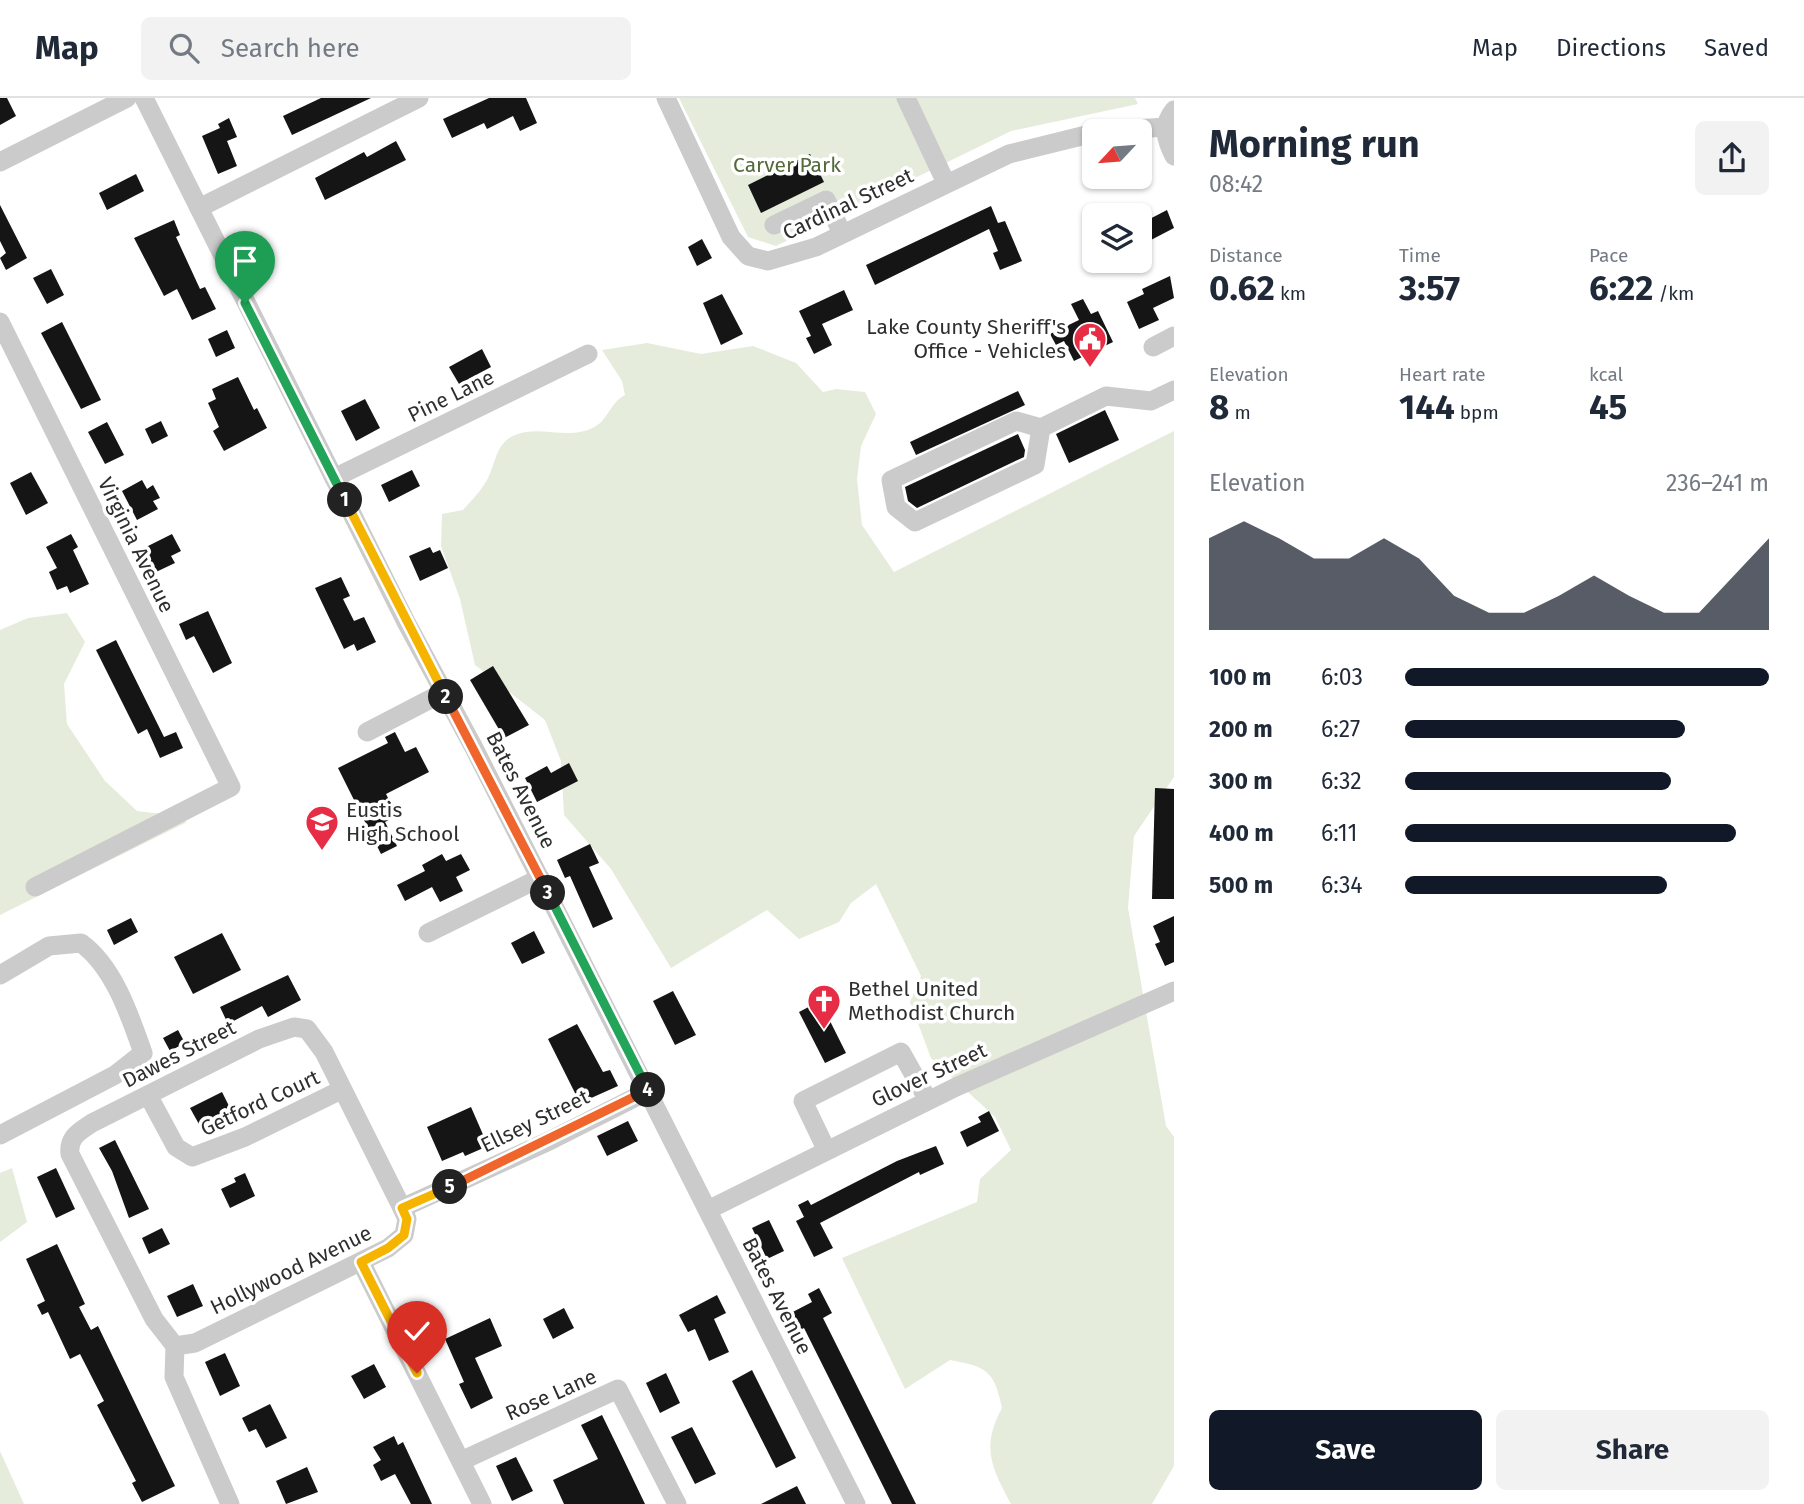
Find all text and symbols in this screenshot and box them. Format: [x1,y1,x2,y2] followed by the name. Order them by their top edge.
[141,17,631,80] search box
[35,28,99,68] text: Map
[165,29,203,67] icon: search
[221,33,360,64] text: Search here
[1472,34,1518,62] text: Map
[1556,34,1666,62] text: Directions
[1704,34,1769,62] text: Saved
[1082,119,1152,189] north arrow
[1082,119,1152,273] map controls
[1209,121,1420,167] text: Morning run
[1695,121,1769,195] button: share
[733,152,841,178] park label: Carver Park
[779,162,918,246] street label: Cardinal Street
[1209,170,1263,198] text: 08:42
[1082,203,1152,273] button: layers
[215,231,275,303] pin
[226,242,264,280] icon: arrive
[1209,244,1283,267] text: Distance
[1399,244,1441,267] text: Time
[1589,244,1628,267] text: Pace
[1209,267,1275,309] text: 0.62
[1399,267,1460,309] text: 3:57
[1589,267,1653,309] text: 6:22
[1275,282,1306,305] text: km
[1653,282,1694,305] text: /km
[866,314,1066,364] place label: Lake County Sheriff's Office - Vehicles
[1071,320,1109,369] public building icon: Lake County Sheriff's Office - Vehicles
[1209,363,1289,386] text: Elevation
[1399,363,1486,386] text: Heart rate
[1589,363,1623,386] text: kcal
[404,364,498,428] street label: Pine Lane
[1209,386,1229,428] text: 8
[1399,386,1455,428] text: 144
[1589,386,1627,428] text: 45
[1229,401,1251,424] text: m
[1455,401,1499,424] text: bpm
[1209,469,1305,497] text: Elevation
[1666,469,1769,497] text: 236–241 m
[92,473,180,617] street label: Virginia Avenue
[328,482,362,518] pin: 1
[340,488,349,511] text: 1
[1209,663,1271,691] text: 100 m
[1321,663,1363,691] text: 6:03
[428,680,464,714] pin: 2
[441,685,450,708] text: 2
[1209,715,1273,743] text: 200 m
[1321,715,1360,743] text: 6:27
[480,727,562,853] street label: Bates Avenue
[1209,767,1273,795] text: 300 m
[1321,767,1362,795] text: 6:32
[346,797,459,847] place label: Eustis High School
[303,803,341,852] school or university icon: Eustis High School
[1209,819,1274,847] text: 400 m
[1321,819,1357,847] text: 6:11
[1209,871,1273,899] text: 500 m
[1321,871,1363,899] text: 6:34
[530,876,566,910] pin: 3
[543,881,552,904] text: 3
[848,976,1015,1026] place label: Bethel United Methodist Church
[805,982,843,1031] church icon: Bethel United Methodist Church
[118,1014,240,1094] street label: Dawes Street
[867,1037,991,1113] street label: Glover Street
[196,1064,324,1142] street label: Getford Court
[630,1072,666,1108] pin: 4
[642,1078,653,1101] text: 4
[477,1083,594,1158] street label: Ellsey Street
[433,1170,468,1204] pin: 5
[444,1175,455,1198] text: 5
[206,1220,376,1320] street label: Hollywood Avenue
[736,1233,818,1359] street label: Bates Avenue
[387,1301,447,1373] pin
[398,1312,436,1350] icon: check
[501,1363,601,1427] street label: Rose Lane
[1209,1410,1482,1490] button: Save
[1496,1410,1769,1490] button: Share

